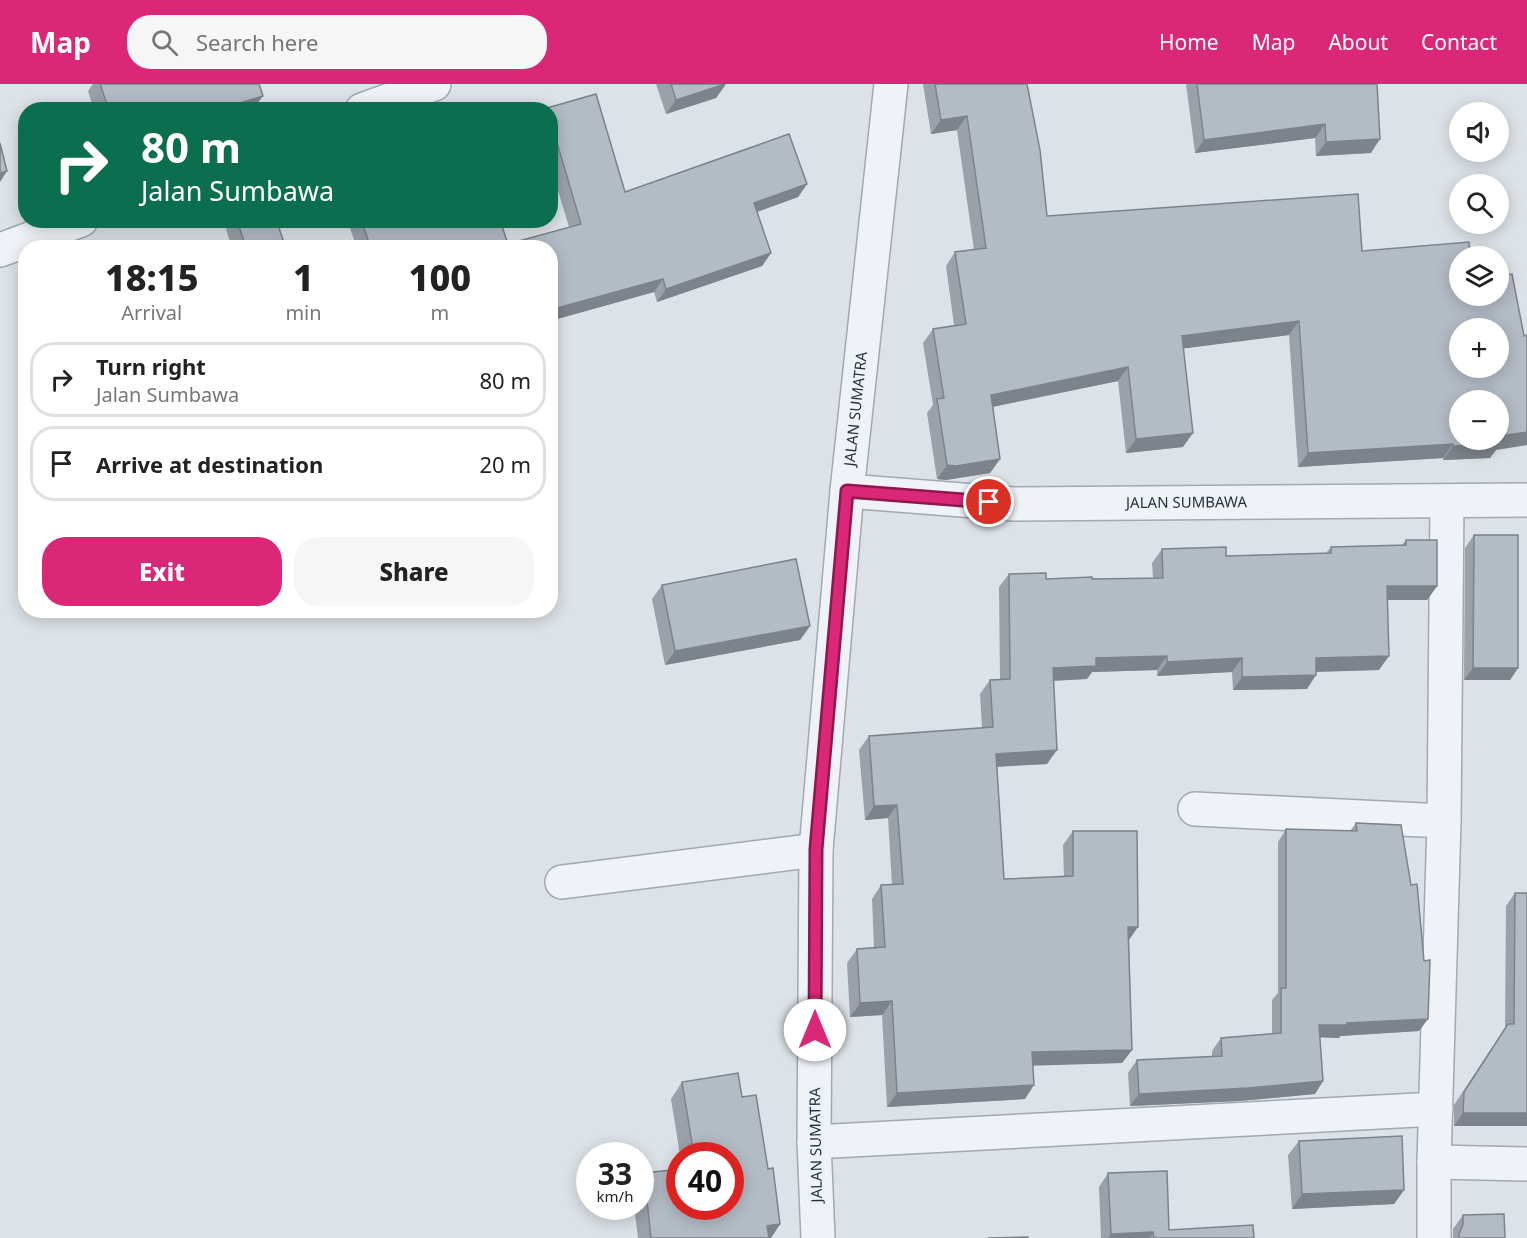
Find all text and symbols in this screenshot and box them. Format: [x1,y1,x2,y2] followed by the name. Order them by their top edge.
[127,15,547,69] search box
[30,23,91,61] text: Map
[148,26,181,59] icon: search
[196,27,318,57] text: Search here
[1159,28,1219,56] text: Home
[1252,28,1295,56] text: Map
[1328,28,1388,56] text: About
[1421,28,1497,56] text: Contact
[1449,102,1509,450] map controls
[1449,102,1509,162] button: sound
[141,118,241,175] text: 80 m
[42,126,120,204] icon: right
[141,172,334,209] text: Jalan Sumbawa
[1449,174,1509,234] button: search
[1449,246,1509,306] button: layers
[105,253,198,302] text: 18:15
[293,253,314,302] text: 1
[409,253,471,302] text: 100
[121,299,182,326] text: Arrival
[285,299,322,326] text: min
[430,299,449,326] text: m
[1449,318,1509,378] button: +
[839,350,871,469] street label: JALAN SUMATRA
[96,351,206,381] text: Turn right
[45,363,78,396] icon: right
[480,365,531,395] text: 80 m
[96,381,239,408] text: Jalan Sumbawa
[1449,390,1509,450] button: −
[45,447,78,480] icon: arrive
[96,449,323,479] text: Arrive at destination
[480,449,531,479] text: 20 m
[963,476,1014,527] pin
[972,485,1005,518] icon: arrive
[1124,491,1247,512] street label: JALAN SUMBAWA
[42,537,282,606] button: Exit
[294,537,534,606] button: Share
[783,998,847,1062] position arrow
[804,1087,826,1205] street label: JALAN SUMATRA
[666,1142,744,1220] speed limit sign: 40
[598,1153,632,1194] text: 33
[597,1186,633,1206] text: km/h

